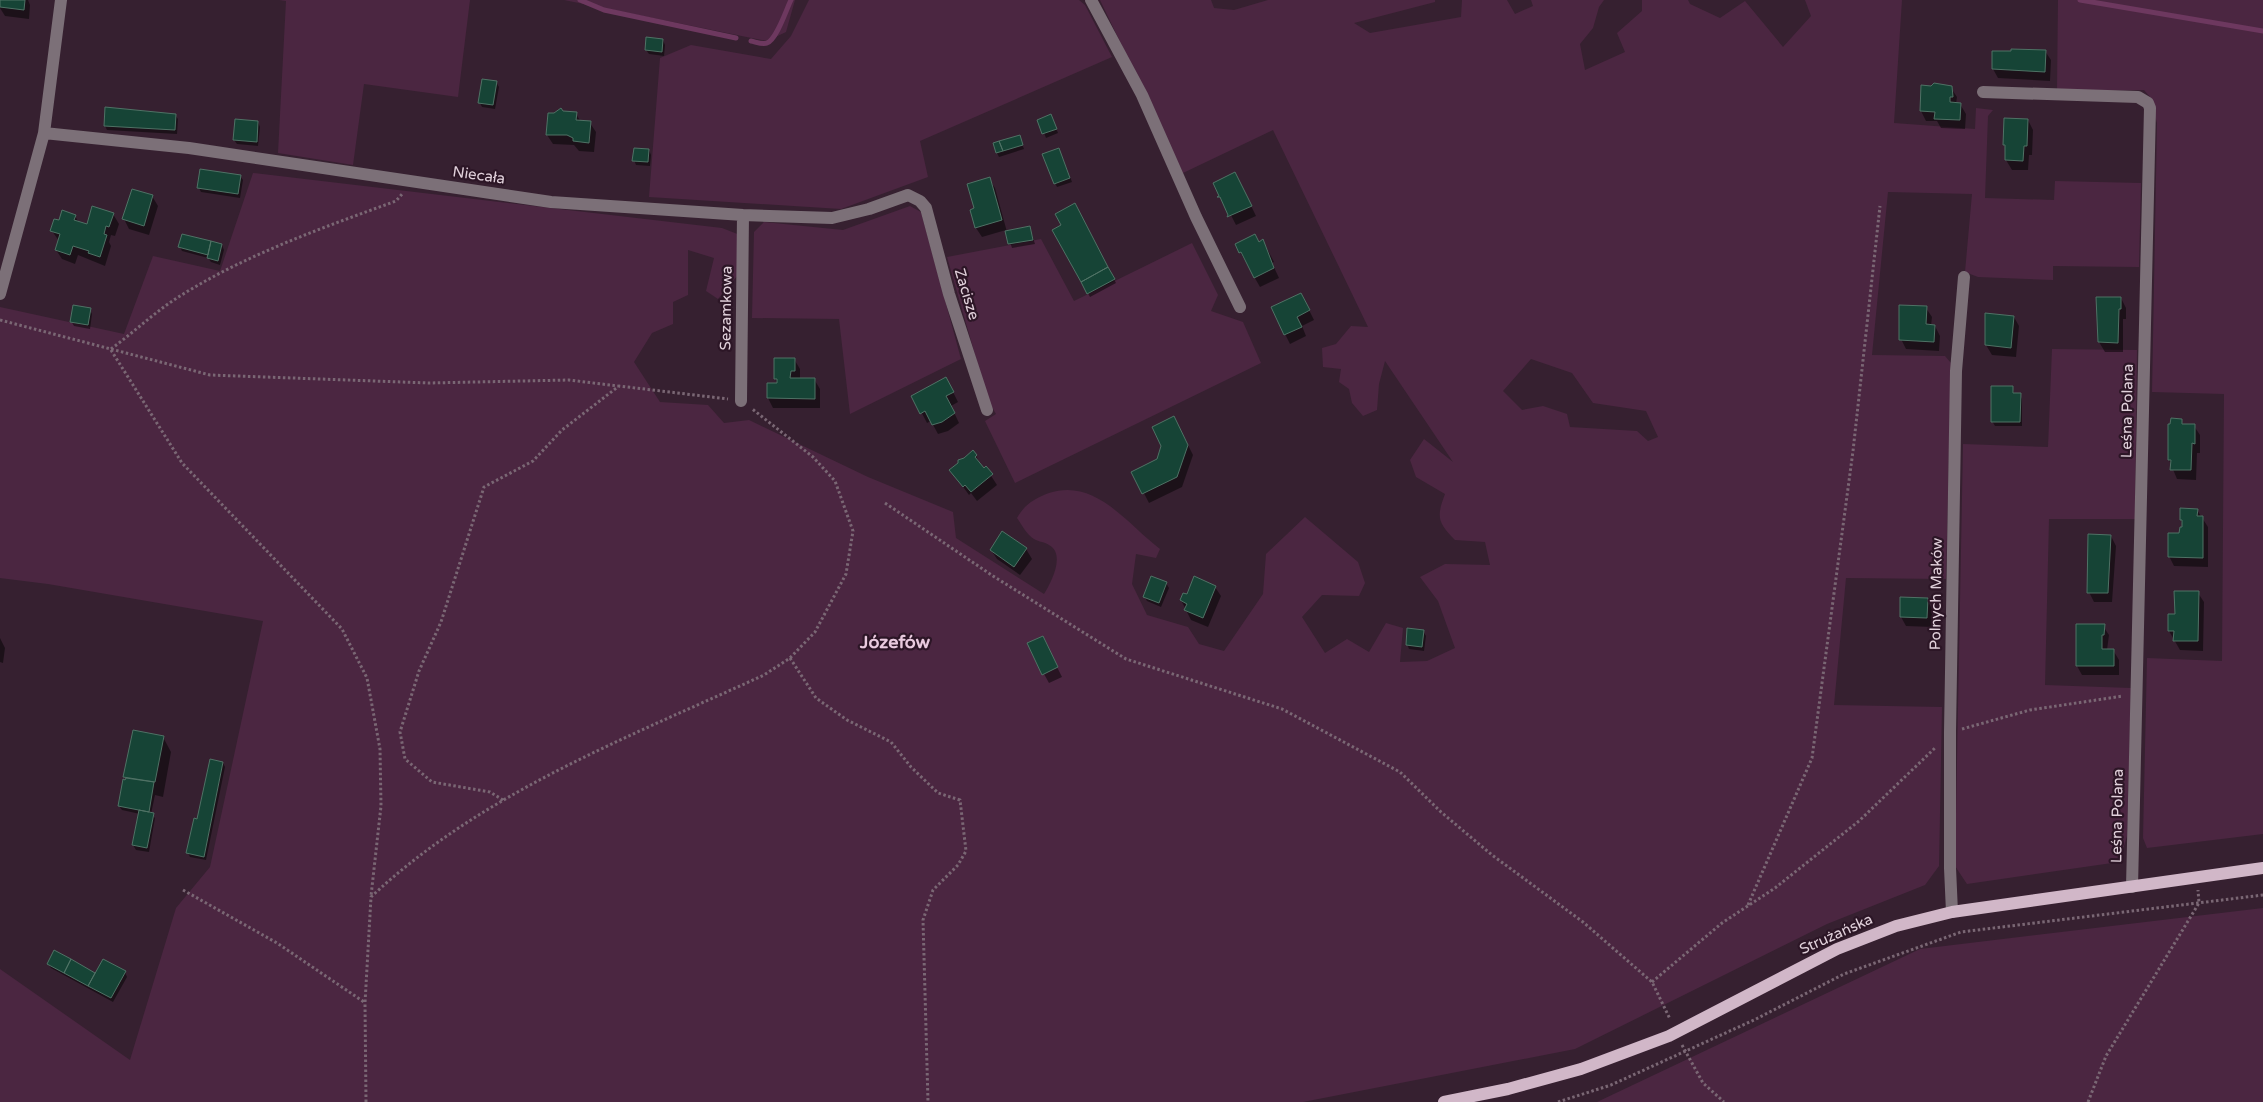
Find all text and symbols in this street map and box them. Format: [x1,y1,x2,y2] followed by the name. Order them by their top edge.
[452,162,506,188] street label: Niecała
[716,266,736,350] street label: Sezamkowa
[951,266,983,322] street label: Zacisze
[2117,364,2137,458] street label: Leśna Polana
[1926,537,1946,650] street label: Polnych Maków
[859,631,931,653] district label: Józefów
[2107,769,2127,863] street label: Leśna Polana
[1797,910,1875,958] street label: Strużańska

